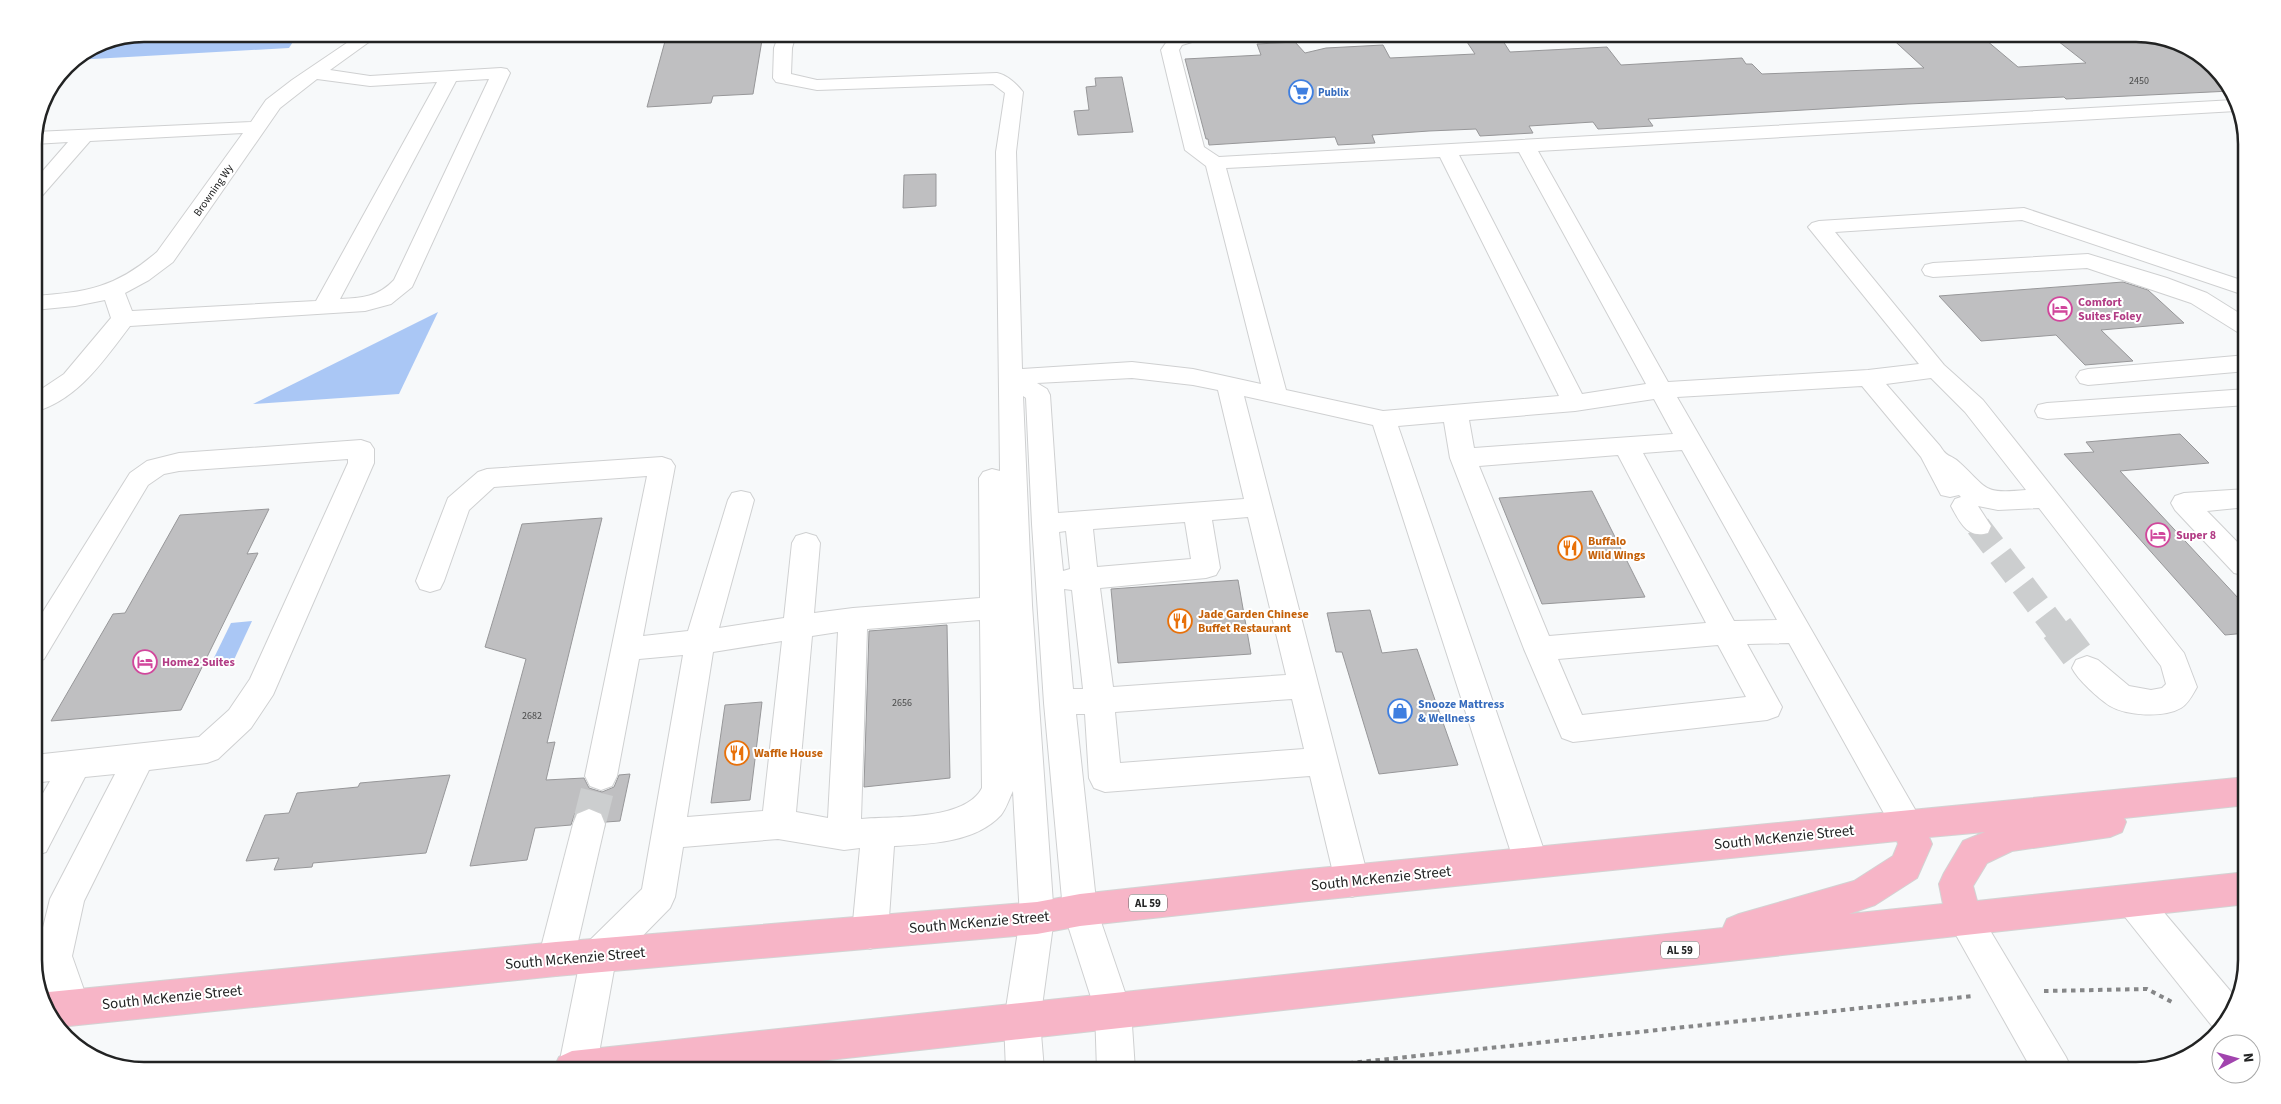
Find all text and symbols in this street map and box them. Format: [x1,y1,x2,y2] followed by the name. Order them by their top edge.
[2129,74,2149,88] house number: 2450
[1288,79,1314,105] supermarket icon: Publix
[1318,85,1349,100] place label: Publix
[190,161,237,219] street label: Browning Wy
[2078,294,2142,325] place label: Comfort Suites Foley
[2047,296,2073,322] hotel icon: Comfort Suites Foley
[2145,522,2171,548] hotel icon: Super 8
[2176,527,2216,544] place label: Super 8
[1588,533,1645,564] place label: Buffalo Wild Wings
[1557,535,1583,561] restaurant icon: Buffalo Wild Wings
[1198,606,1309,637] place label: Jade Garden Chinese Buffet Restaurant
[1167,608,1193,634] restaurant icon: Jade Garden Chinese Buffet Restaurant
[132,649,158,675] hotel icon: Home2 Suites
[162,654,235,671] place label: Home2 Suites
[892,696,912,710] house number: 2656
[1418,696,1504,727] place label: Snooze Mattress & Wellness
[1387,698,1413,724] shop icon: Snooze Mattress & Wellness
[522,709,542,723] house number: 2682
[724,740,750,766] restaurant icon: Waffle House
[754,745,823,762] place label: Waffle House
[1713,820,1855,855] street label: South McKenzie Street
[1310,861,1452,896] street label: South McKenzie Street
[1129,894,1167,911] road number: AL 59
[908,906,1050,939] street label: South McKenzie Street
[504,942,646,975] street label: South McKenzie Street
[1661,942,1699,958] road number: AL 59
[101,980,243,1015] street label: South McKenzie Street
[2211,1034,2261,1084] north arrow
[2238,1052,2258,1063] text: N

